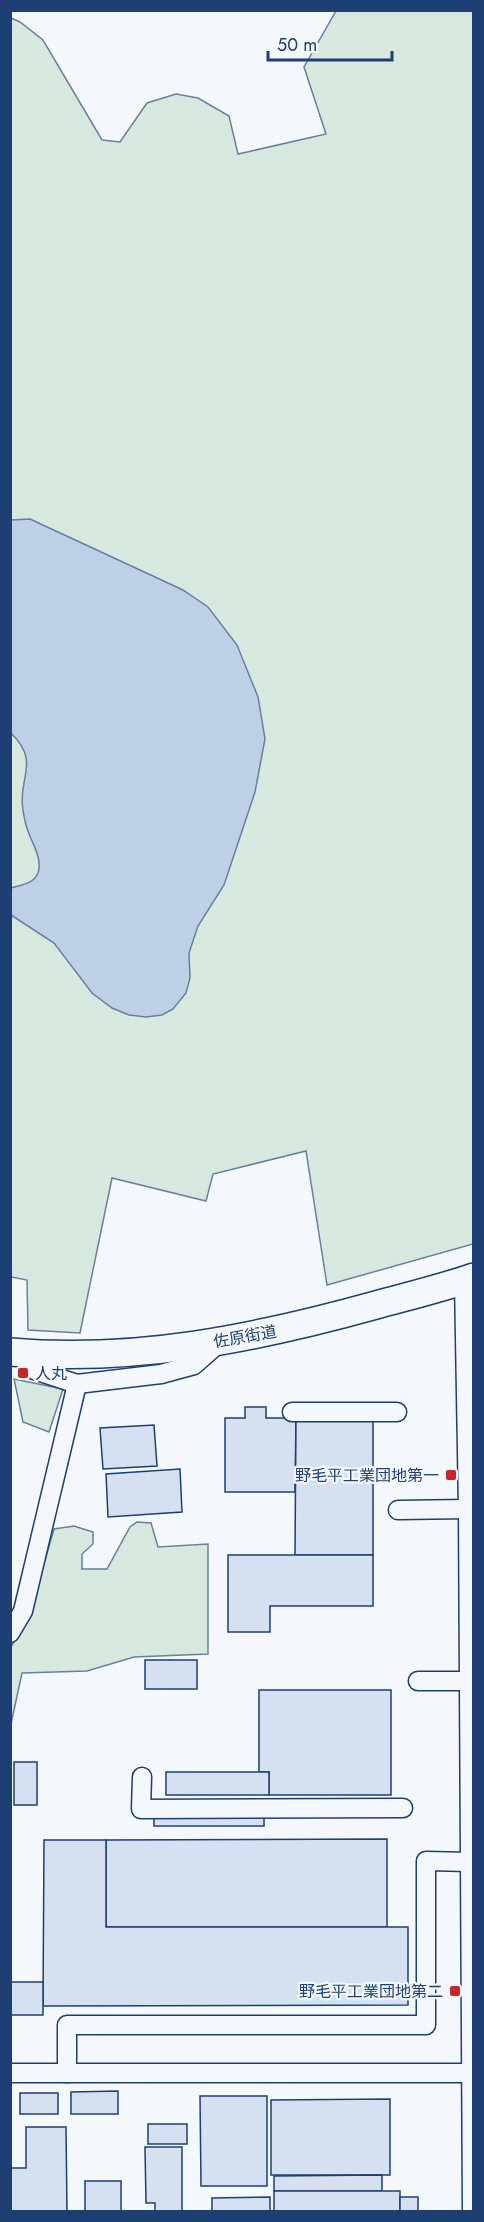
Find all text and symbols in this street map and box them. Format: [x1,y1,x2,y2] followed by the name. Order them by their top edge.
[268,24,392,62] scale bar
[277,32,317,58] text: 50 m
[212,1320,279,1353] street label: 佐原街道
[35,1362,67,1385] place label: 人丸
[16,1366,30,1380] marker: 人丸
[295,1464,439,1487] place label: 野毛平工業団地第一
[444,1468,458,1482] marker: 野毛平工業団地第一
[299,1980,443,2003] place label: 野毛平工業団地第二
[448,1984,462,1998] marker: 野毛平工業団地第二

